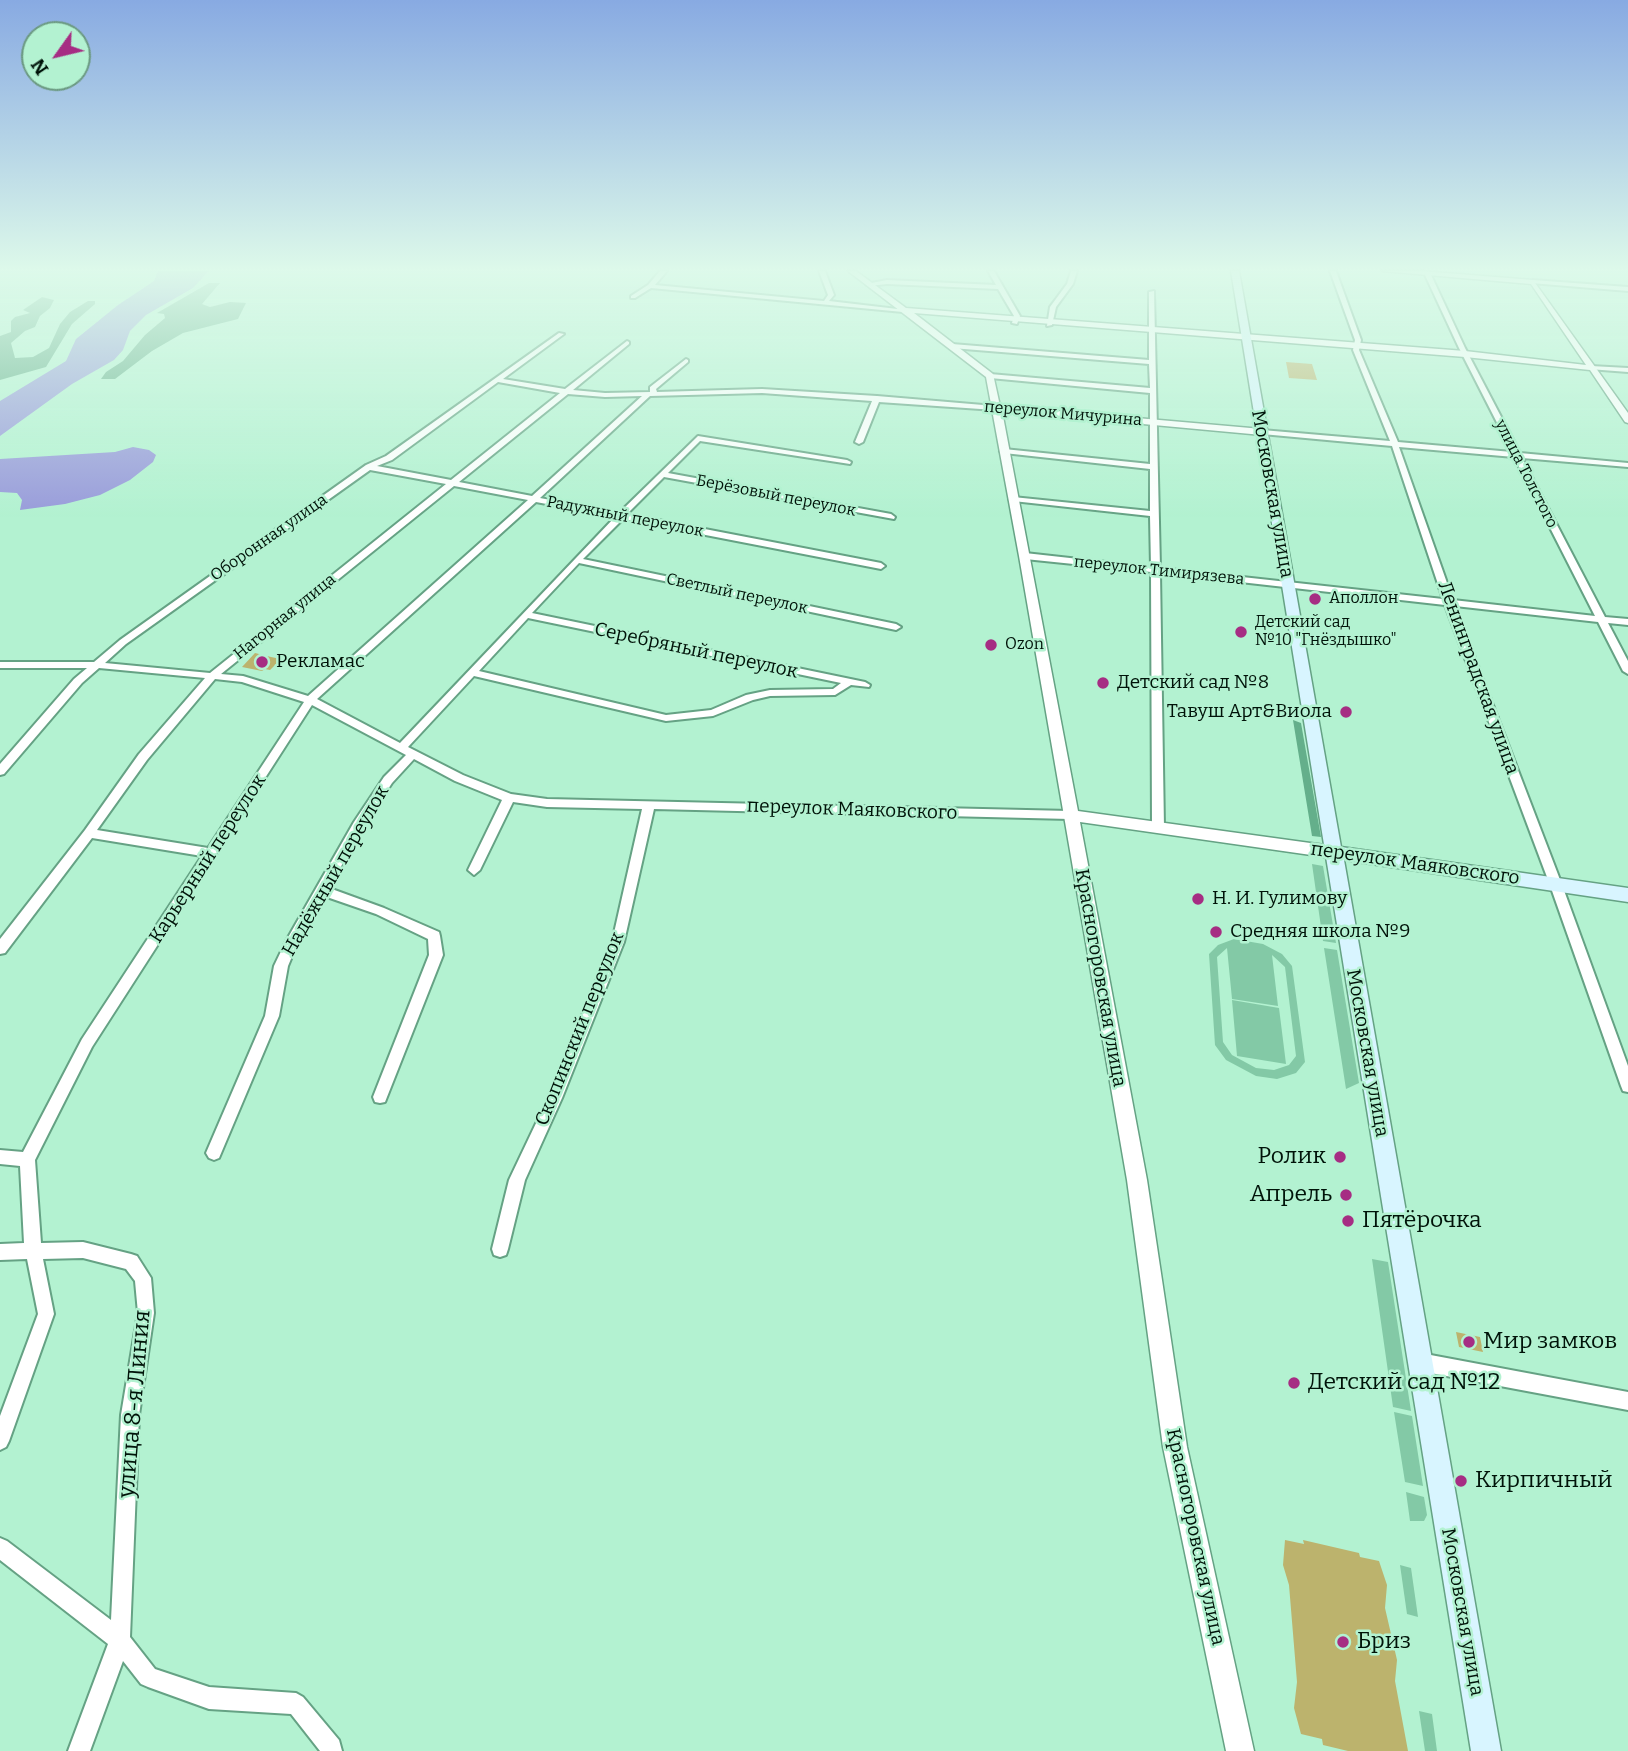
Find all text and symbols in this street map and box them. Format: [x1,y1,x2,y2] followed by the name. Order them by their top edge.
[21,21,91,91] north arrow
[26,54,53,79] text: N
[983,398,1143,430] street label: переулок Мичурина
[1246,408,1298,580] street label: Московская улица
[1490,417,1562,531] street label: улица Толстого
[695,471,857,521] street label: Берёзовый переулок
[207,490,331,586] street label: Оборонная улица
[545,492,705,542] street label: Радужный переулок
[1073,553,1245,589] street label: переулок Тимирязева
[230,570,340,664] street label: Нагорная улица
[665,570,809,618] street label: Светлый переулок
[1432,578,1524,778] street label: Ленинградская улица
[1329,589,1398,609] place label: Аполлон
[1307,591,1323,607] marker: Аполлон
[1255,613,1397,651] place label: Детский сад №10 "Гнёздышко"
[592,618,800,684] street label: Серебряный переулок
[1233,624,1249,640] marker: Детский сад №10 "Гнёздышко"
[1005,635,1044,655] place label: Ozon
[983,637,999,653] marker: Ozon
[276,651,365,673] place label: Рекламас
[254,654,270,670] marker: Рекламас
[1117,672,1269,694] place label: Детский сад №8
[1095,675,1111,691] marker: Детский сад №8
[1167,701,1332,723] place label: Тавуш Арт&Виола
[1338,704,1354,720] marker: Тавуш Арт&Виола
[145,770,271,948] street label: Карьерный переулок
[278,782,394,960] street label: Надёжный переулок
[746,795,958,825] street label: переулок Маяковского
[1309,838,1521,890] street label: переулок Маяковского
[1070,867,1130,1089] street label: Красногоровская улица
[1212,888,1347,910] place label: Н. И. Гулимову
[1190,891,1206,907] marker: Н. И. Гулимову
[1230,921,1410,943] place label: Средняя школа №9
[1208,924,1224,940] marker: Средняя школа №9
[531,929,629,1129] street label: Скопинский переулок
[1341,967,1393,1139] street label: Московская улица
[1257,1143,1326,1171] place label: Ролик
[1332,1149,1348,1165] marker: Ролик
[1250,1181,1332,1209] place label: Апрель
[1338,1187,1354,1203] marker: Апрель
[1362,1207,1482,1235] place label: Пятёрочка
[1340,1213,1356,1229] marker: Пятёрочка
[113,1309,157,1499] street label: улица 8-я Линия
[1483,1328,1617,1356] place label: Мир замков
[1461,1334,1477,1350] marker: Мир замков
[1308,1369,1500,1397] place label: Детский сад №12
[1286,1375,1302,1391] marker: Детский сад №12
[1161,1426,1229,1648] street label: Красногоровская улица
[1475,1467,1613,1495] place label: Кирпичный
[1453,1473,1469,1489] marker: Кирпичный
[1436,1526,1488,1698] street label: Московская улица
[1357,1628,1411,1656] place label: Бриз
[1335,1634,1351,1650] marker: Бриз

